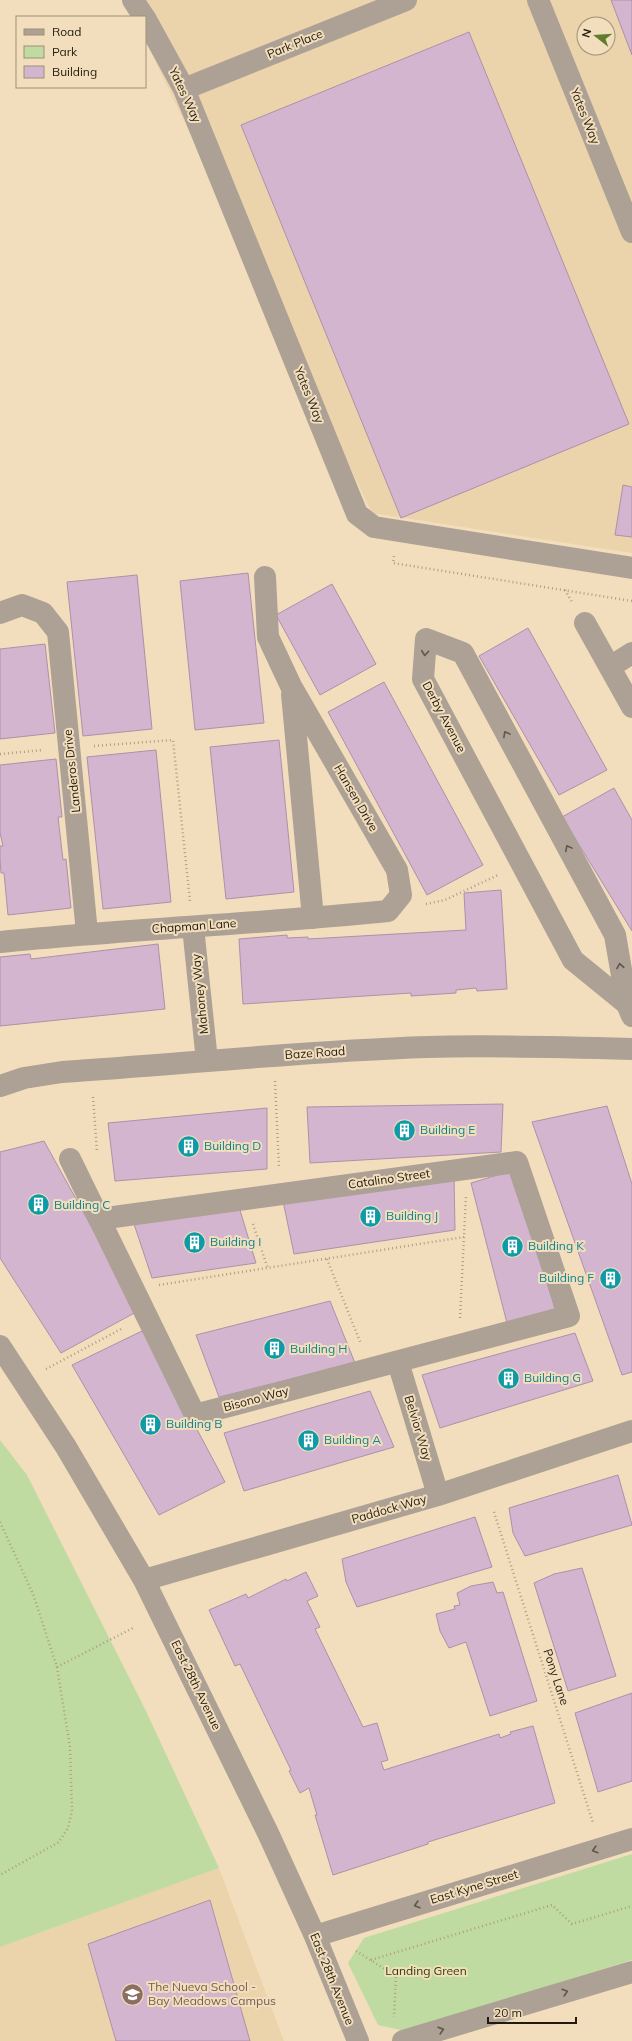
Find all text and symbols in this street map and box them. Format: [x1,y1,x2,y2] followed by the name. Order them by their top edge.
[16,16,146,88] legend
[576,16,616,56] north arrow
[52,24,81,39] text: Road
[265,26,325,61] street label: Park Place
[579,27,594,39] text: N
[52,44,78,59] text: Park
[52,64,97,79] text: Building
[166,64,205,125] street label: Yates Way
[567,84,604,147] street label: Yates Way
[291,363,328,426] street label: Yates Way
[421,649,430,656] one-way arrow
[419,679,469,755] street label: Derby Avenue
[60,729,83,813] street label: Landeros Drive
[504,731,511,738] one-way arrow
[331,761,382,834] street label: Hansen Drive
[565,845,573,852] one-way arrow
[151,915,237,936] street label: Chapman Lane
[188,953,211,1035] street label: Mahoney Way
[616,963,625,969] one-way arrow
[284,1043,346,1062] street label: Baze Road
[392,1117,418,1143] building icon: Building E
[420,1122,475,1137] place label: Building E
[176,1133,202,1159] building icon: Building D
[204,1138,261,1153] place label: Building D
[347,1165,431,1192] street label: Catalino Street
[26,1192,52,1218] building icon: Building C
[54,1197,110,1212] place label: Building C
[357,1203,383,1229] building icon: Building J
[386,1208,438,1223] place label: Building J
[182,1229,208,1255] building icon: Building I
[499,1233,525,1259] building icon: Building K
[210,1234,261,1249] place label: Building I
[528,1238,584,1253] place label: Building K
[597,1265,623,1291] building icon: Building F
[539,1270,594,1285] place label: Building F
[262,1336,288,1362] building icon: Building H
[290,1341,347,1356] place label: Building H
[495,1365,521,1391] building icon: Building G
[524,1370,581,1385] place label: Building G
[222,1382,291,1414] street label: Bisono Way
[401,1393,436,1463] street label: Belvior Way
[137,1411,163,1437] building icon: Building B
[166,1416,222,1431] place label: Building B
[296,1427,322,1453] building icon: Building A
[324,1432,381,1447] place label: Building A
[350,1490,429,1526] street label: Paddock Way
[168,1637,225,1732] street label: East 28th Avenue
[540,1647,573,1707] street label: Pony Lane
[591,1845,598,1854] one-way arrow
[428,1866,520,1907] street label: East Kyne Street
[414,1900,421,1909] one-way arrow
[307,1931,358,2027] street label: East 28th Avenue
[385,1963,467,1978] park label: Landing Green
[148,1979,276,2008] place label: The Nueva School - Bay Meadows Campus
[120,1981,146,2007] school or university icon: The Nueva School - Bay Meadows Campus
[562,1988,569,1997] one-way arrow
[488,1999,576,2025] scale bar
[494,2005,522,2020] text: 20 m
[437,2026,444,2035] one-way arrow

